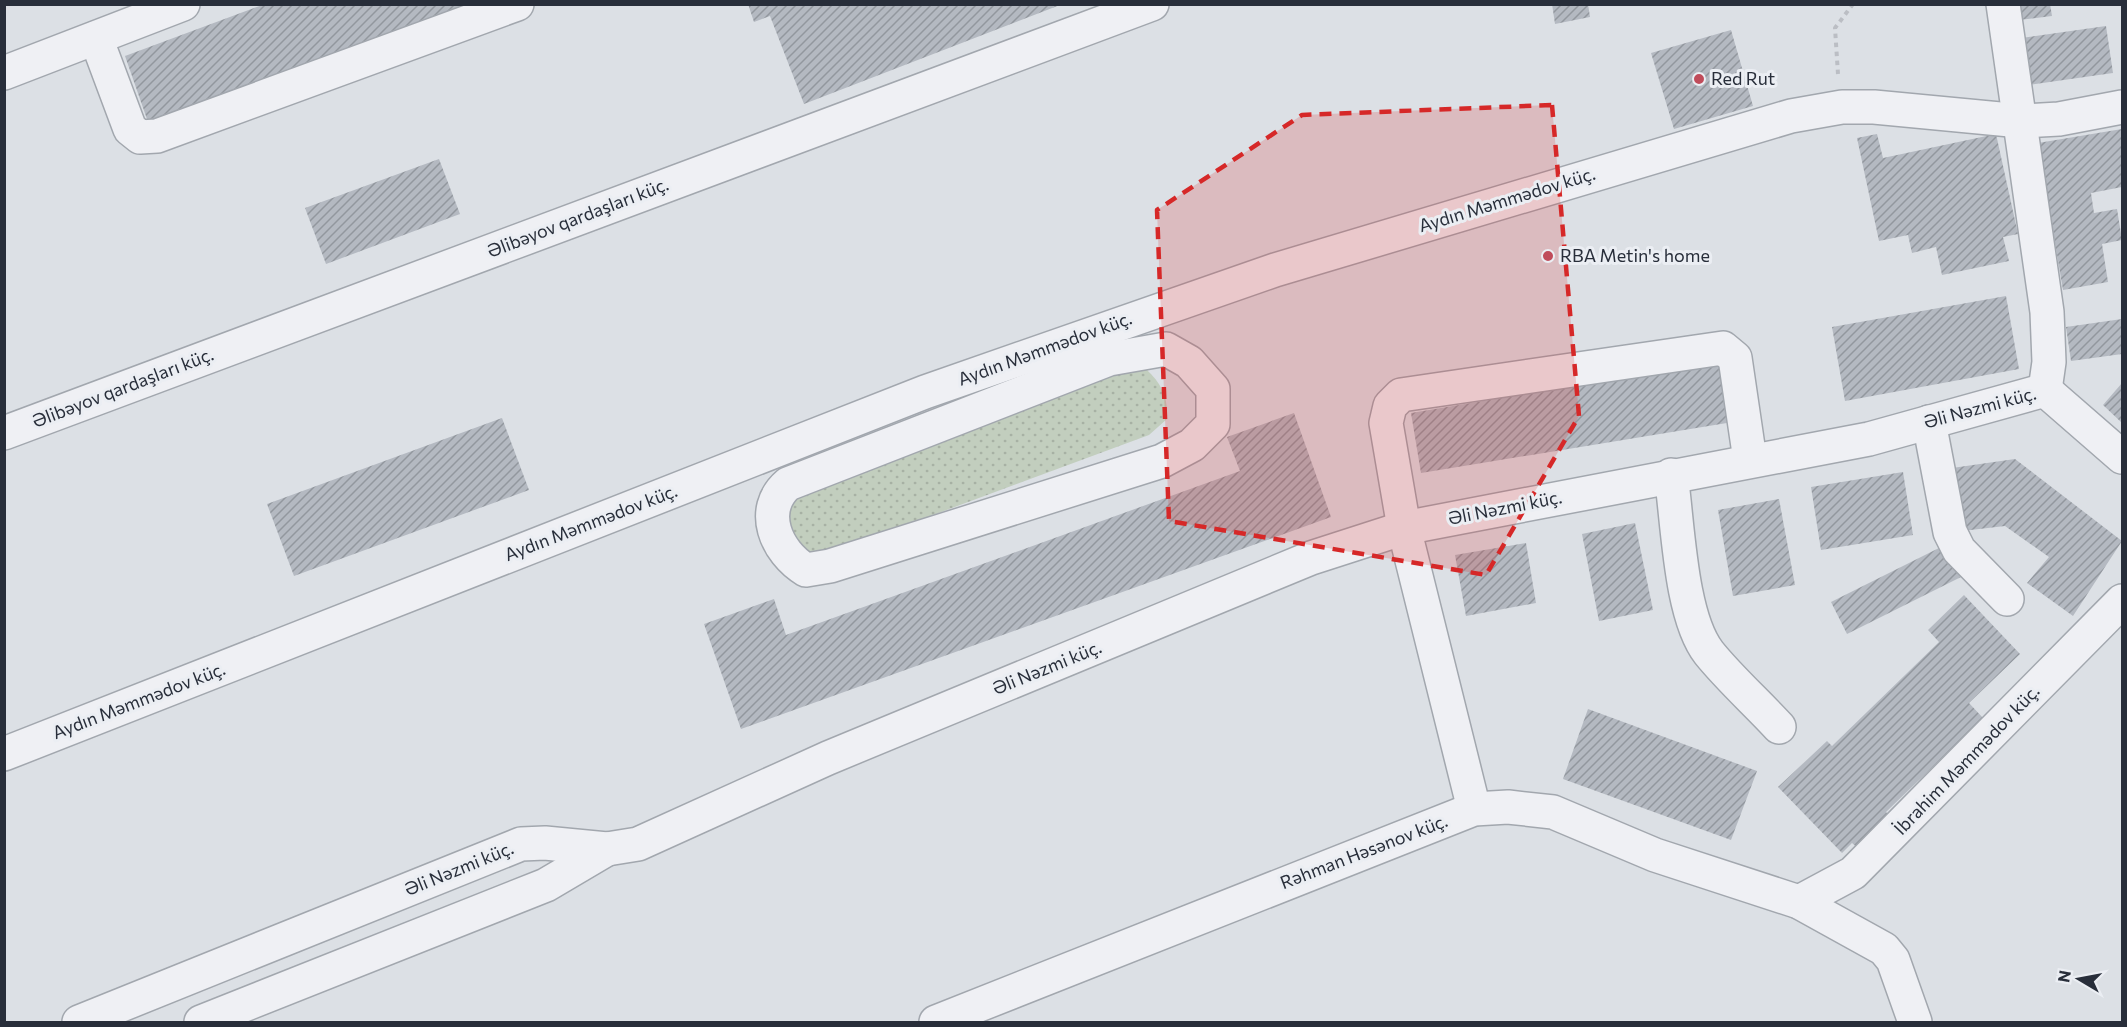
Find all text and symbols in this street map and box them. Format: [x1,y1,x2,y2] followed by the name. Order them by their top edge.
[1711,67,1775,89] place label: Red Rut
[1692,72,1706,86] marker: Red Rut
[1416,162,1598,236] street label: Aydın Məmmədov küç.
[484,172,671,262] street label: Əlibəyov qardaşları küç.
[1560,244,1710,266] place label: RBA Metin's home
[1541,249,1555,263] marker: RBA Metin's home
[955,306,1135,390] street label: Aydın Məmmədov küç.
[29,342,216,432] street label: Əlibəyov qardaşları küç.
[1921,381,2038,433] street label: Əli Nəzmi küç.
[501,479,680,565] street label: Aydın Məmmədov küç.
[1446,485,1564,529] street label: Əli Nəzmi küç.
[989,635,1104,699] street label: Əli Nəzmi küç.
[49,657,228,743] street label: Aydın Məmmədov küç.
[1889,680,2044,839] street label: İbrahim Məmmədov küç.
[1277,809,1450,893] street label: Rəhman Həsənov küç.
[401,836,516,900] street label: Əli Nəzmi küç.
[2049,949,2109,1009] north arrow
[2053,969,2074,984] text: N

